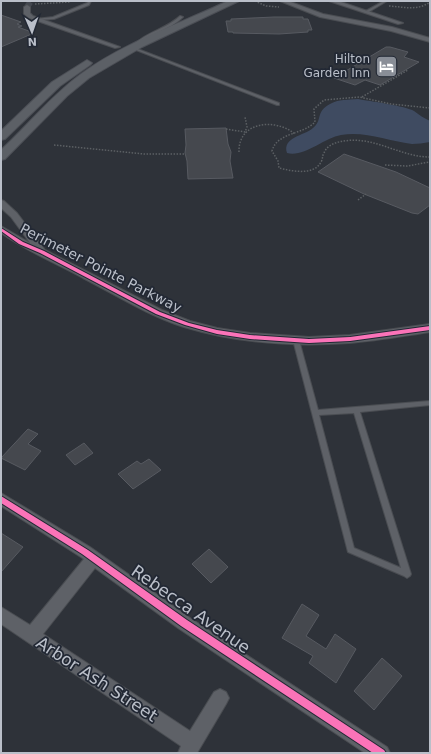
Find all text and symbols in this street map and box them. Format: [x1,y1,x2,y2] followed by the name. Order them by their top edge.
[12,12,52,52] north arrow
[27,35,37,48] text: N
[303,52,370,80] place label: Hilton Garden Inn
[373,53,399,79] hotel icon: Hilton Garden Inn
[18,220,184,316] street label: Perimeter Pointe Parkway
[128,561,254,657] street label: Rebecca Avenue
[33,632,162,726] street label: Arbor Ash Street

